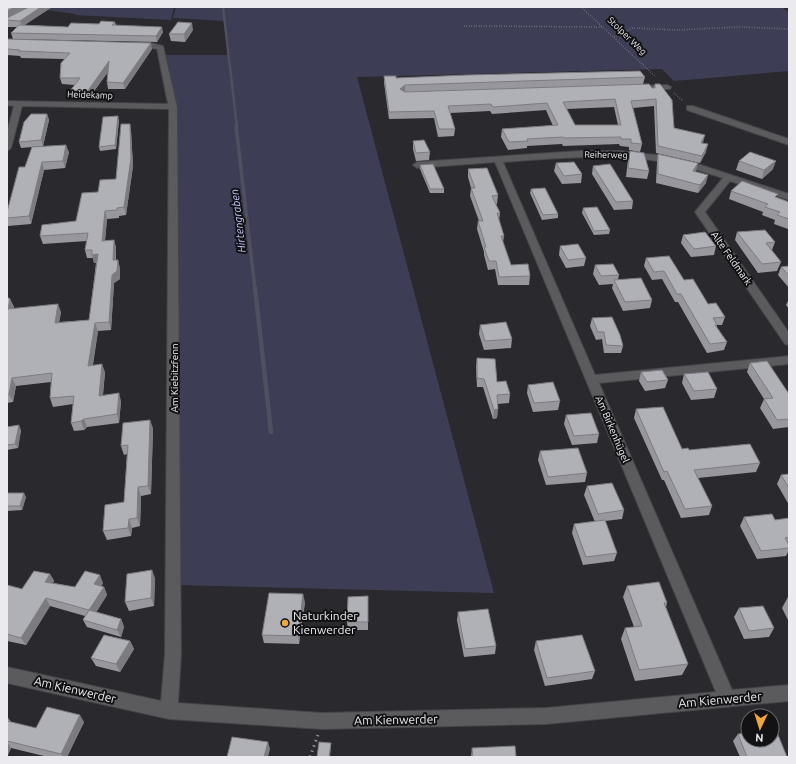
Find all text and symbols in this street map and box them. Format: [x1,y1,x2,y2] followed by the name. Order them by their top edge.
[606,15,648,57] street label: Stolper Weg
[67,89,113,101] street label: Heidekamp
[584,150,628,160] street label: Reiherweg
[228,188,248,254] water label: Hirtengraben
[709,229,754,287] street label: Alte Feldmark
[169,343,180,413] street label: Am Kiebitzfenn
[594,394,632,465] street label: Am Birkenhügel
[293,609,358,636] place label: Naturkinder Kienwerder
[280,618,290,628] marker: Naturkinder Kienwerder
[33,674,118,705] street label: Am Kienwerder
[678,689,763,710] street label: Am Kienwerder
[740,708,780,748] north arrow
[354,712,438,727] street label: Am Kienwerder
[755,732,764,744] text: N

